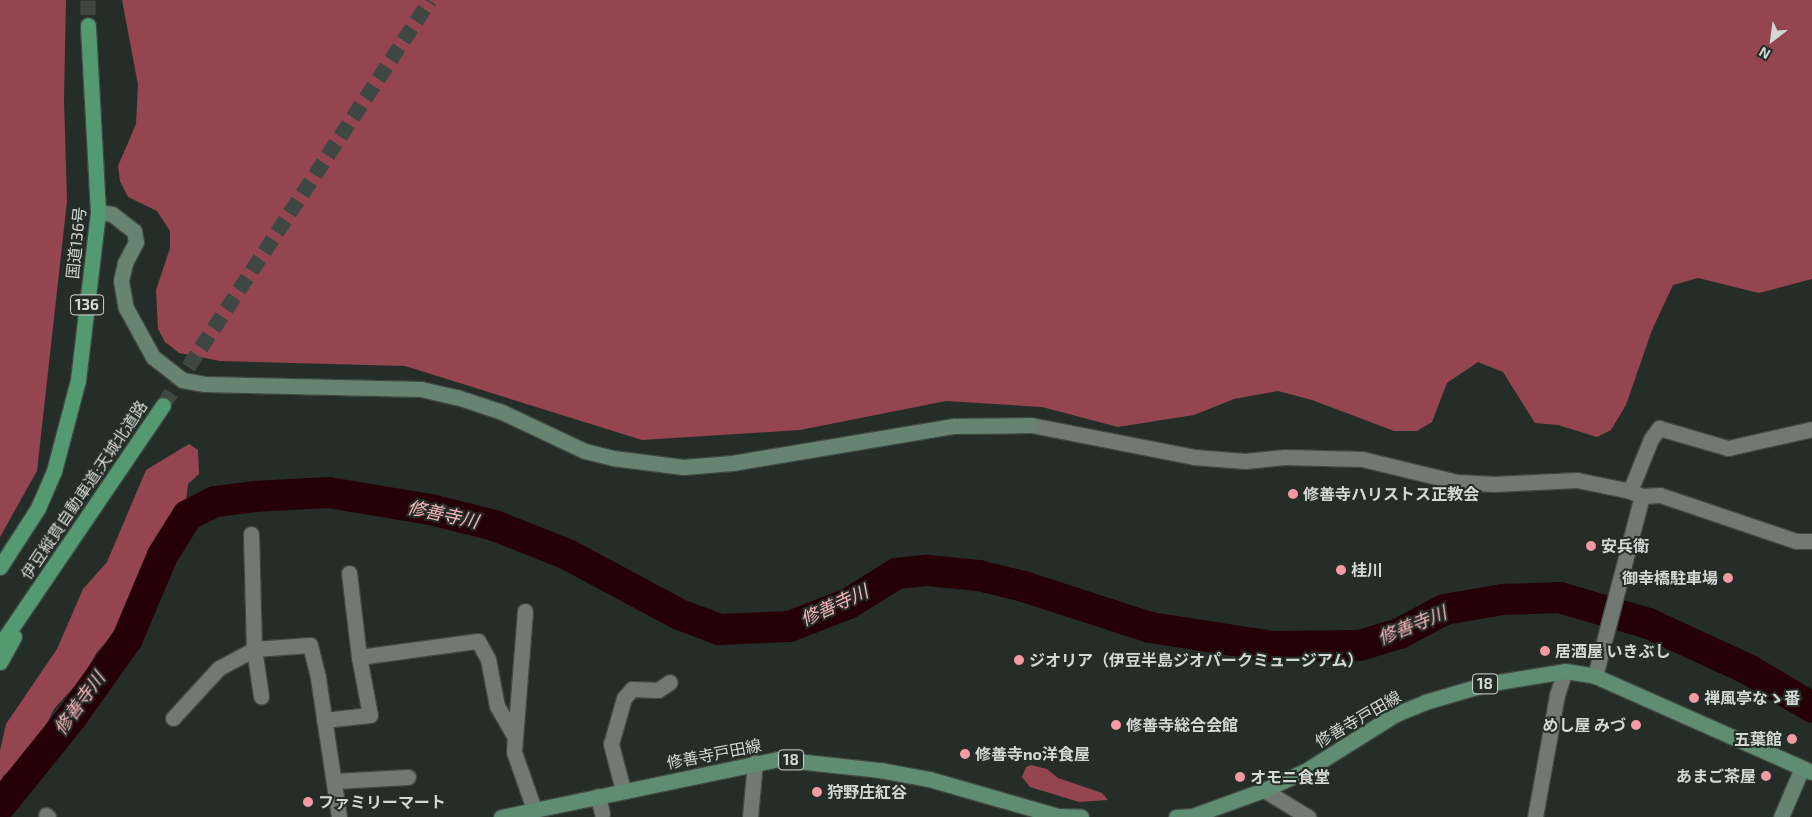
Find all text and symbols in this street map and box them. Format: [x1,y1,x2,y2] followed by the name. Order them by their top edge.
[1747,15,1797,65] north arrow
[1756,44,1773,63] text: N
[63,206,89,280] street label: 国道136号
[70,292,104,318] road number: 136
[17,397,151,583] street label: 伊豆縦貫自動車道;天城北道路
[1303,484,1479,504] place label: 修善寺ハリストス正教会
[1287,488,1299,500] marker: 修善寺ハリストス正教会
[406,496,480,532] water label: 修善寺川
[1601,536,1649,556] place label: 安兵衛
[1585,540,1597,552] marker: 安兵衛
[1351,560,1383,580] place label: 桂川
[1335,564,1347,576] marker: 桂川
[1622,568,1718,588] place label: 御幸橋駐車場
[1722,572,1734,584] marker: 御幸橋駐車場
[797,580,871,630] water label: 修善寺川
[1375,602,1449,648] water label: 修善寺川
[1555,641,1670,661] place label: 居酒屋 いきぶし
[1539,645,1551,657] marker: 居酒屋 いきぶし
[1029,650,1365,670] place label: ジオリア（伊豆半島ジオパークミュージアム）
[1013,654,1025,666] marker: ジオリア（伊豆半島ジオパークミュージアム）
[49,668,109,738] water label: 修善寺川
[1471,672,1499,696] road number: 18
[1312,687,1404,751] street label: 修善寺戸田線
[1704,688,1800,708] place label: 禅風亭なゝ番
[1688,692,1700,704] marker: 禅風亭なゝ番
[1126,715,1238,735] place label: 修善寺総合会館
[1543,715,1626,735] place label: めし屋 みづ
[1110,719,1122,731] marker: 修善寺総合会館
[1630,719,1642,731] marker: めし屋 みづ
[1734,729,1782,749] place label: 五葉館
[1786,733,1798,745] marker: 五葉館
[665,735,763,773] street label: 修善寺戸田線
[975,744,1090,764] place label: 修善寺no洋食屋
[777,748,805,772] road number: 18
[959,748,971,760] marker: 修善寺no洋食屋
[1676,766,1756,786] place label: あまご茶屋
[1250,767,1330,787] place label: オモニ食堂
[1760,770,1772,782] marker: あまご茶屋
[1234,771,1246,783] marker: オモニ食堂
[827,782,907,802] place label: 狩野庄紅谷
[811,786,823,798] marker: 狩野庄紅谷
[318,792,446,812] place label: ファミリーマート
[302,796,314,808] marker: ファミリーマート

